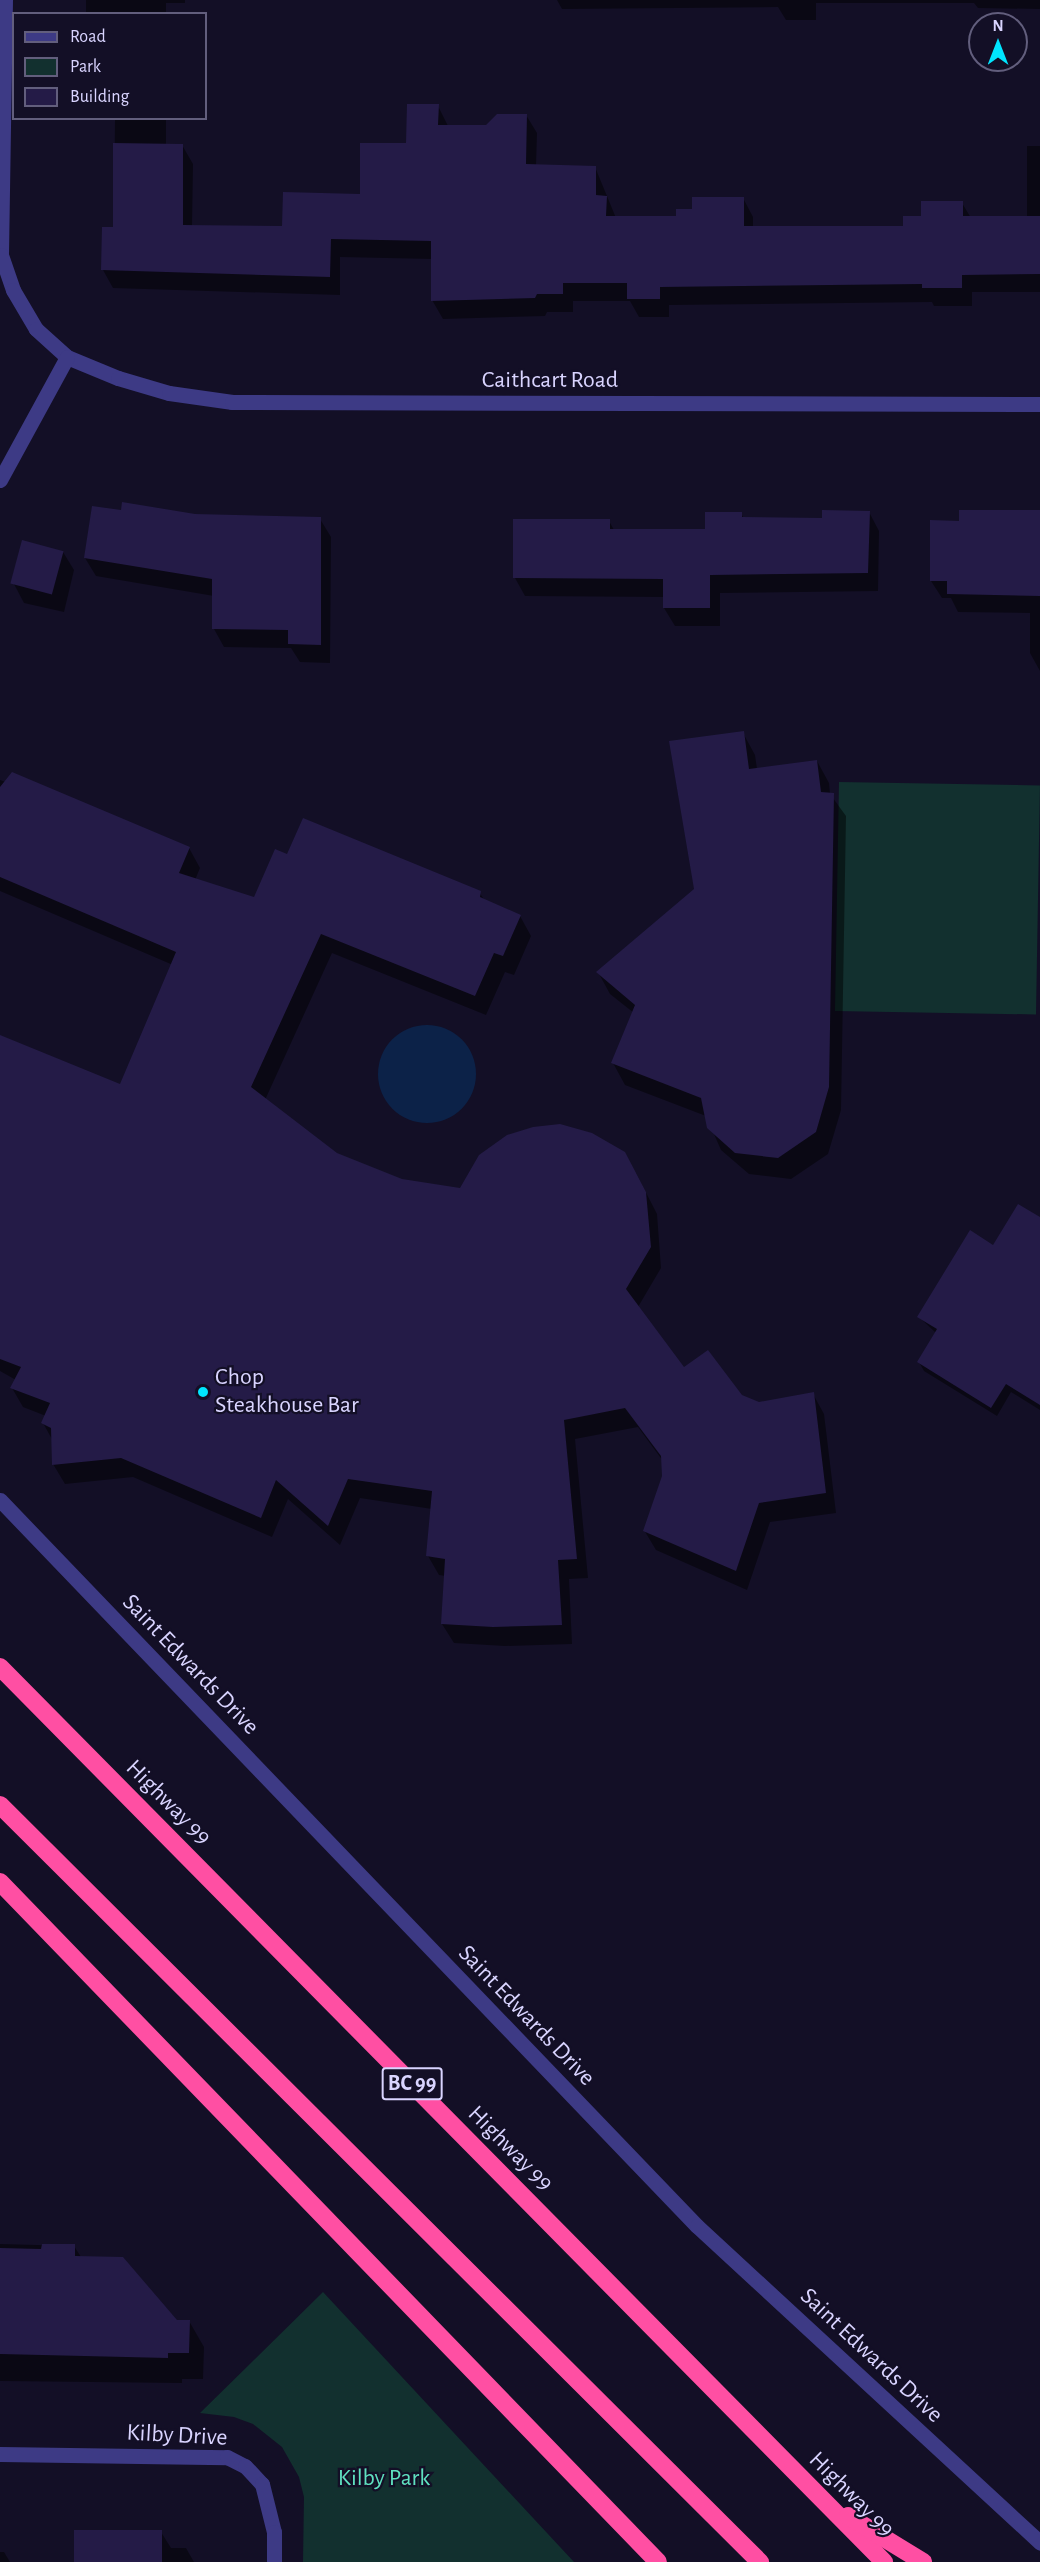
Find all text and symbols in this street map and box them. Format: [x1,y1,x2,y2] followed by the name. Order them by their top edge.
[12,12,207,120] legend
[968,12,1028,72] north arrow
[992,18,1004,34] text: N
[70,28,106,46] text: Road
[70,58,101,76] text: Park
[70,88,129,106] text: Building
[482,367,618,395] street label: Caithcart Road
[215,1364,359,1420] place label: Chop Steakhouse Bar
[196,1385,210,1399] marker: Chop Steakhouse Bar
[116,1589,264,1741] street label: Saint Edwards Drive
[119,1754,217,1852] street label: Highway 99
[452,1940,600,2092] street label: Saint Edwards Drive
[380,2065,444,2103] road number: BC 99
[461,2100,559,2198] street label: Highway 99
[794,2283,948,2429] street label: Saint Edwards Drive
[126,2419,228,2453] street label: Kilby Drive
[802,2446,900,2544] street label: Highway 99
[338,2465,430,2493] park label: Kilby Park

